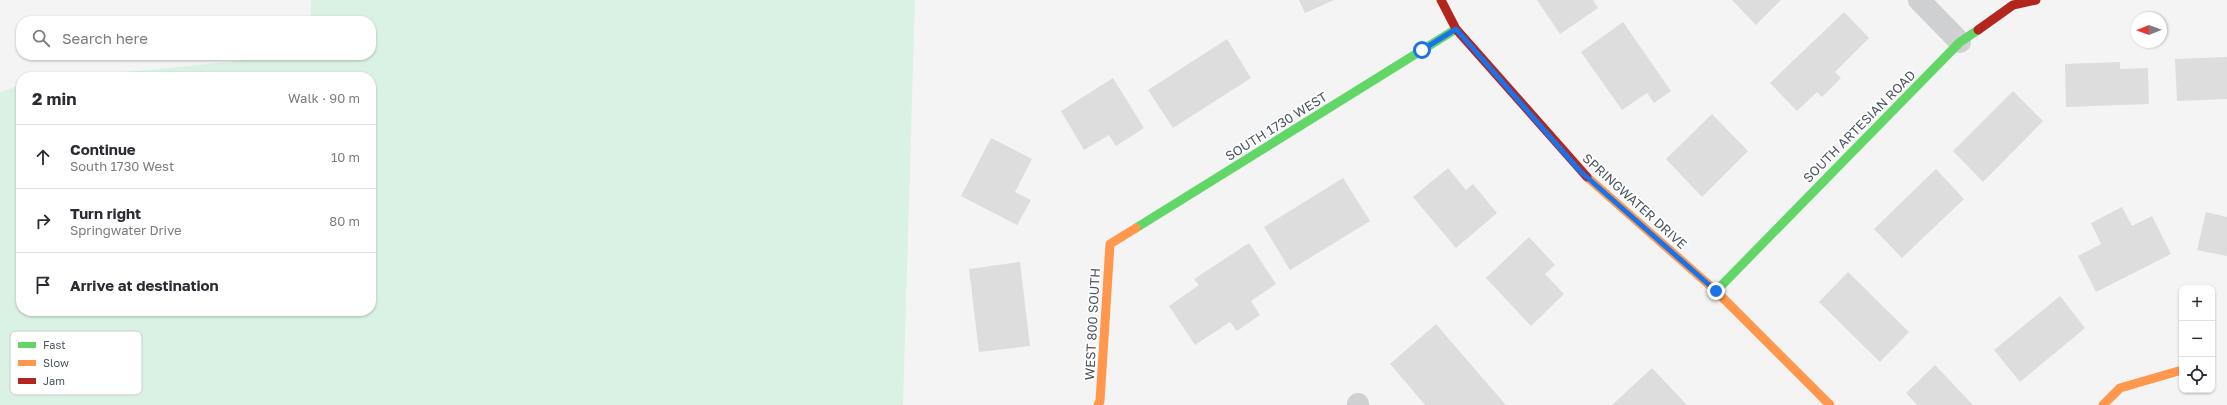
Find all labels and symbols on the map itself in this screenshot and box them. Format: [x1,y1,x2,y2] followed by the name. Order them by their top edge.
[2131,12,2167,48] north arrow
[1413,41,1431,59] route start
[1799,66,1919,186] street label: SOUTH ARTESIAN ROAD
[1222,88,1330,164] street label: SOUTH 1730 WEST
[1580,150,1690,252] street label: SPRINGWATER DRIVE
[1081,267,1103,381] street label: WEST 800 SOUTH
[1707,282,1725,300] route end
[10,331,142,395] legend
[43,338,66,351] text: Fast
[43,356,69,369] text: Slow
[43,374,65,387] text: Jam

